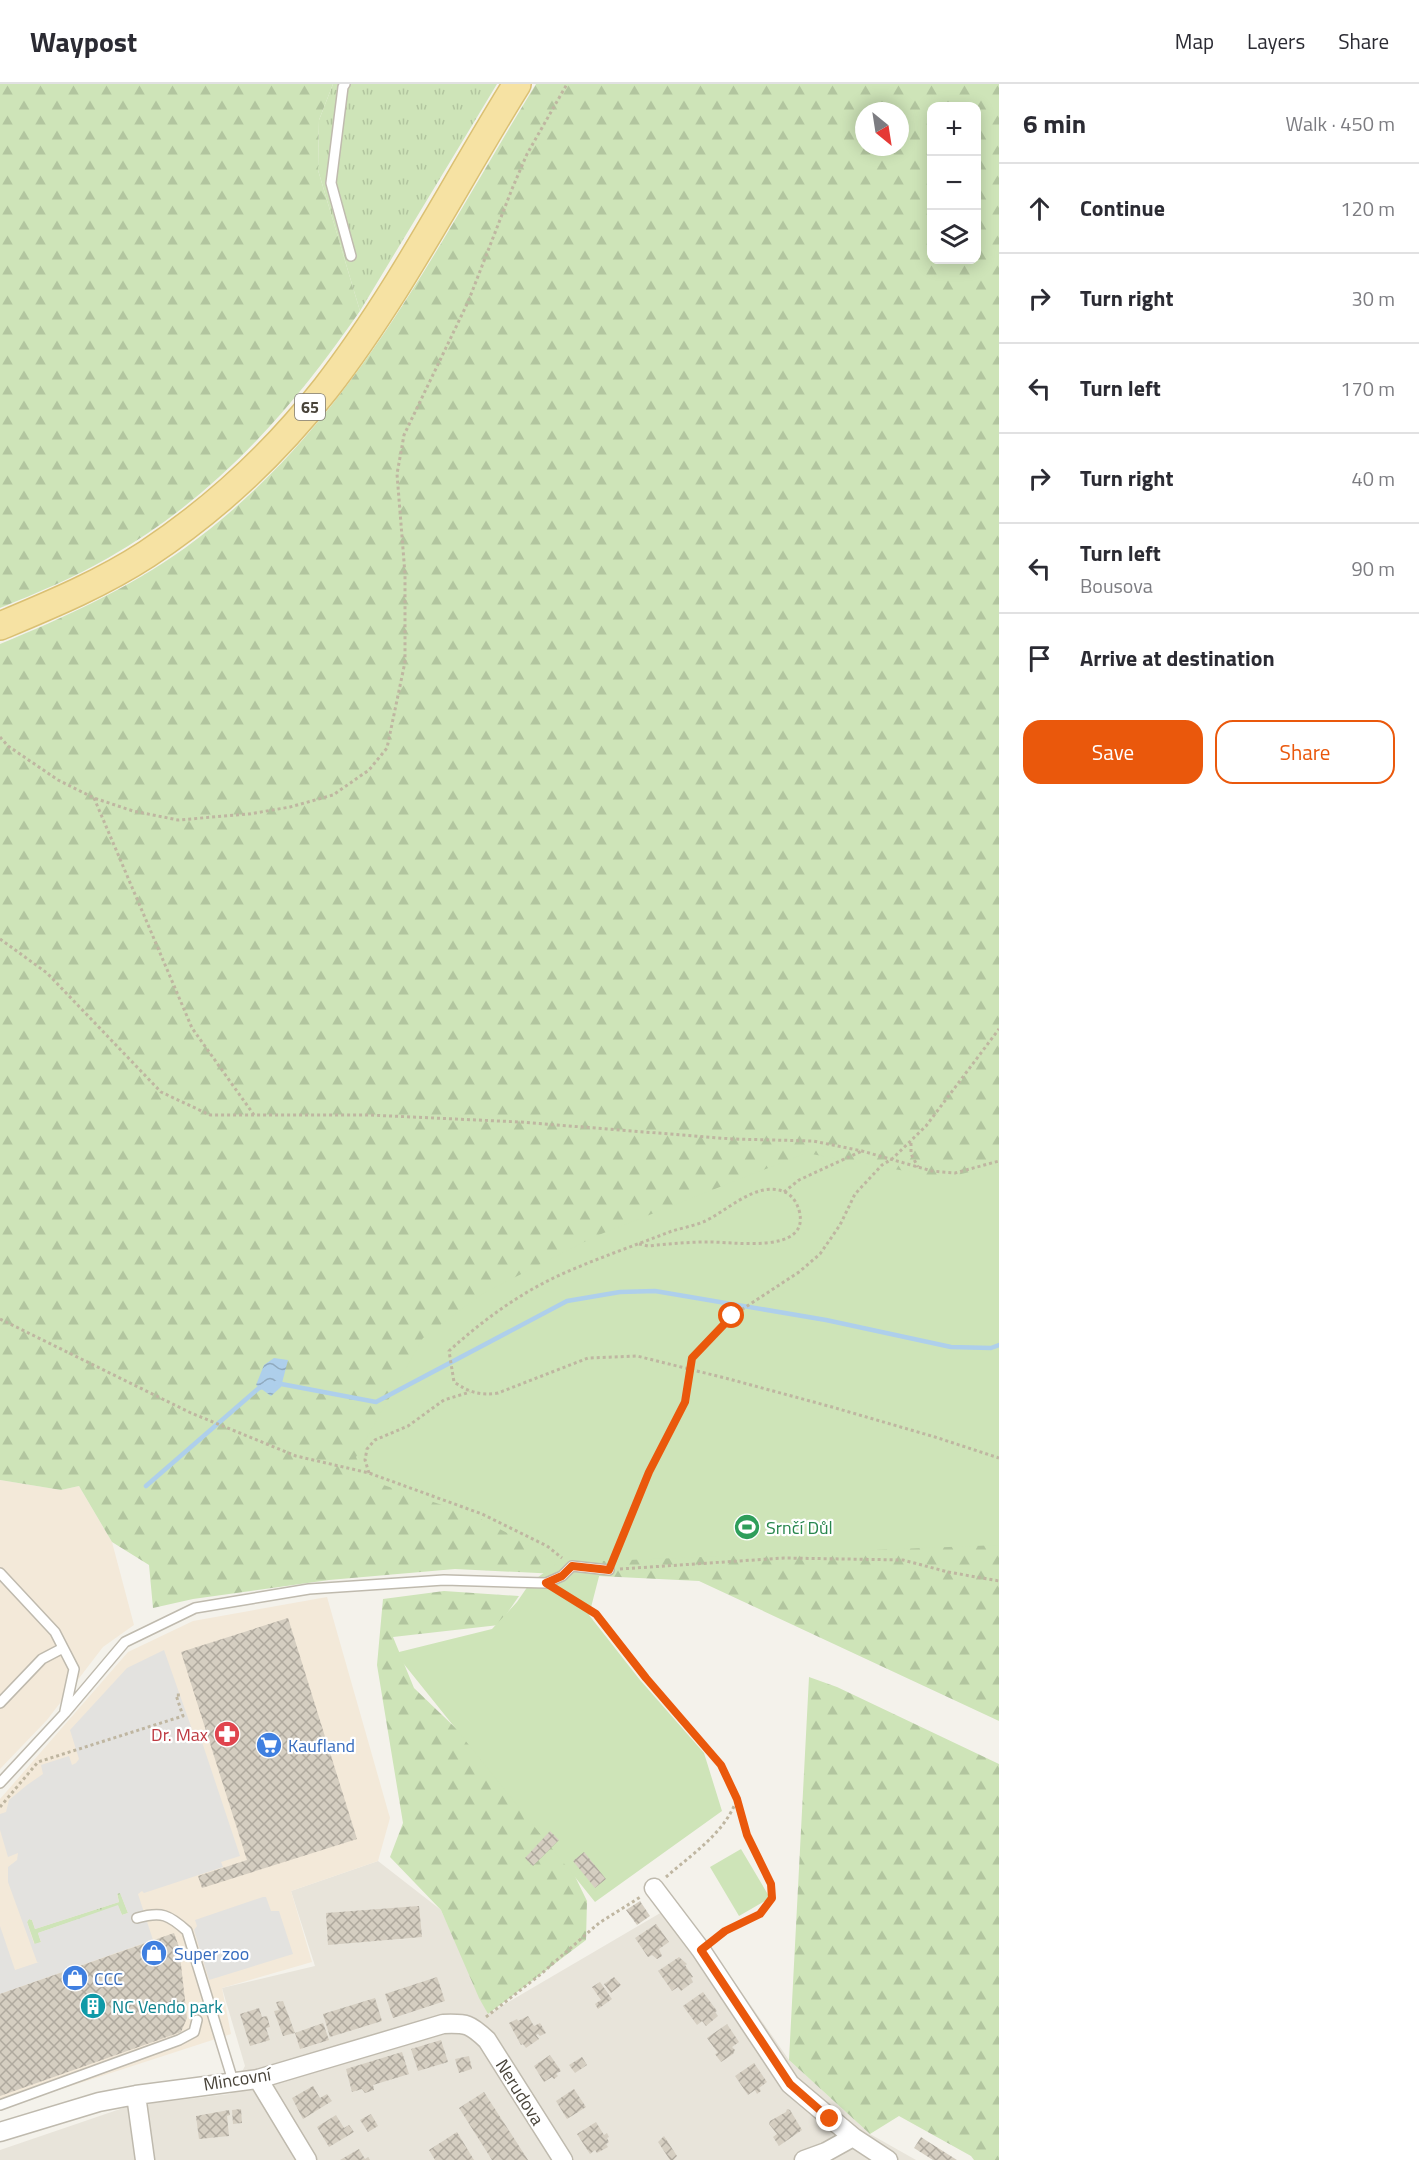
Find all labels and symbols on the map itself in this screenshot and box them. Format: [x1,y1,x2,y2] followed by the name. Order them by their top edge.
[855,102,909,156] north arrow
[295,394,325,420] road number: 65
[718,1302,744,1328] route start
[732,1512,762,1542] sports icon: Srnčí Důl
[766,1514,833,1541] place label: Srnčí Důl
[212,1719,242,1749] pharmacy icon: Dr. Max
[151,1721,208,1748] place label: Dr. Max
[254,1730,284,1760] supermarket icon: Kaufland
[288,1732,355,1759] place label: Kaufland
[139,1938,169,1968] shop icon: Super zoo
[174,1940,249,1967] place label: Super zoo
[60,1963,90,1993] shop icon: CCC
[94,1965,123,1992] place label: CCC
[78,1991,108,2021] building icon: NC Vendo park
[112,1993,223,2020] place label: NC Vendo park
[489,2054,551,2130] street label: Nerudova
[201,2060,275,2098] street label: Mincovní
[816,2105,842,2131] route end

